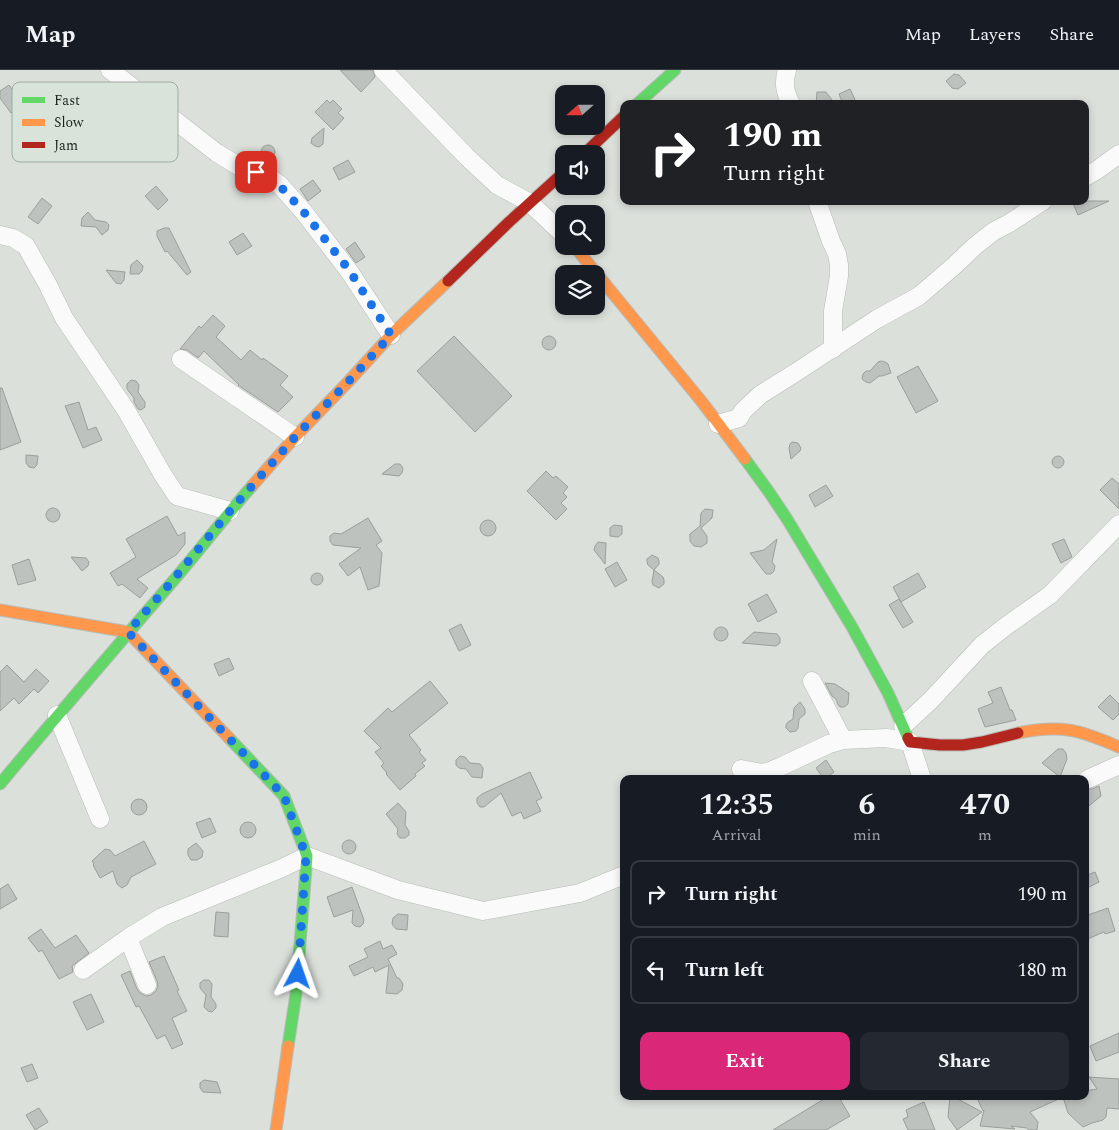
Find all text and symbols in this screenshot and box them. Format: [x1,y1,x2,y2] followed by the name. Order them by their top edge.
[25,17,75,53] text: Map
[905,21,941,48] text: Map
[969,21,1021,48] text: Layers
[1049,21,1094,48] text: Share
[12,82,178,162] legend
[555,85,605,135] north arrow
[555,85,605,315] map controls
[54,90,80,111] text: Fast
[723,109,822,162] text: 190 m
[54,112,84,133] text: Slow
[640,120,705,185] icon: right
[54,135,78,156] text: Jam
[555,145,605,195] button: sound
[235,151,277,193] pin
[723,157,825,190] text: Turn right
[242,158,270,186] icon: arrive
[555,205,605,255] button: search
[555,265,605,315] button: layers
[699,782,774,828] text: 12:35
[858,782,875,828] text: 6
[960,782,1010,828] text: 470
[712,823,761,847] text: Arrival
[853,823,881,847] text: min
[978,823,992,847] text: m
[642,880,670,908] icon: right
[685,880,778,909] text: Turn right
[1017,880,1067,909] text: 190 m
[271,947,323,999] position arrow
[642,956,670,984] icon: left
[685,956,764,985] text: Turn left
[1017,956,1067,985] text: 180 m
[640,1032,850,1090] button: Exit
[860,1032,1069,1090] button: Share

